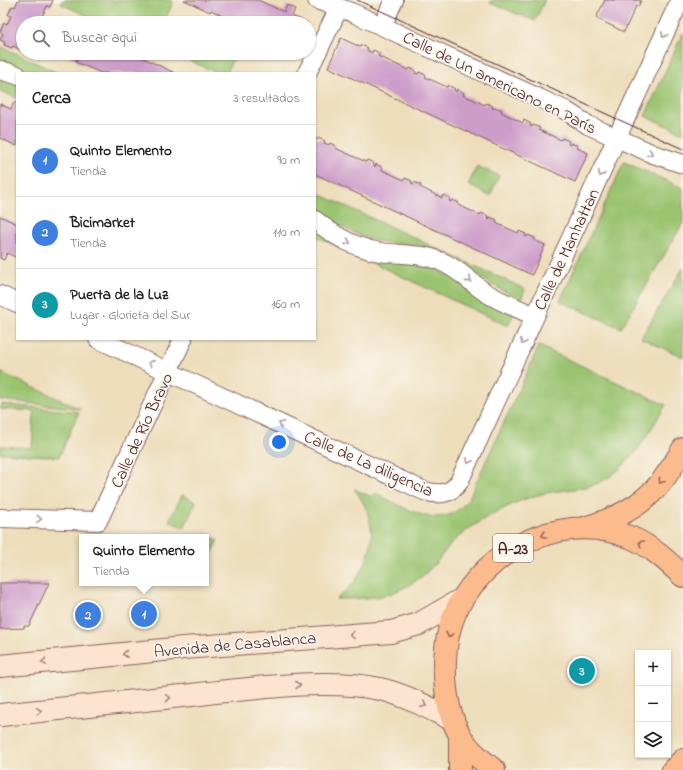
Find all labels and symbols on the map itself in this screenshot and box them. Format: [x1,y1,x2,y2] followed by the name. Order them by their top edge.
[398,26,600,141] street label: Calle de Un americano en París
[661,31,669,39] one-way arrow
[646,148,653,156] one-way arrow
[598,169,606,177] one-way arrow
[528,185,607,315] street label: Calle de Manhattan
[344,237,351,245] one-way arrow
[464,275,472,282] one-way arrow
[520,338,528,346] one-way arrow
[147,360,155,368] one-way arrow
[105,369,180,492] street label: Calle de Río Bravo
[278,421,286,429] one-way arrow
[299,425,437,506] street label: Calle de La diligencia
[269,432,289,452] your location
[466,456,474,464] one-way arrow
[659,477,666,484] one-way arrow
[36,515,42,523] one-way arrow
[541,530,548,539] one-way arrow
[493,534,533,562] road number: A-23
[638,541,645,548] one-way arrow
[131,599,157,629] pin: 1
[75,600,101,630] pin: 2
[153,626,317,665] street label: Avenida de Casablanca
[349,631,355,640] one-way arrow
[445,632,454,638] one-way arrow
[122,649,128,658] one-way arrow
[569,656,595,686] pin: 3
[41,657,47,666] one-way arrow
[295,681,301,690] one-way arrow
[165,693,171,702] one-way arrow
[420,700,428,708] one-way arrow
[36,707,42,716] one-way arrow

